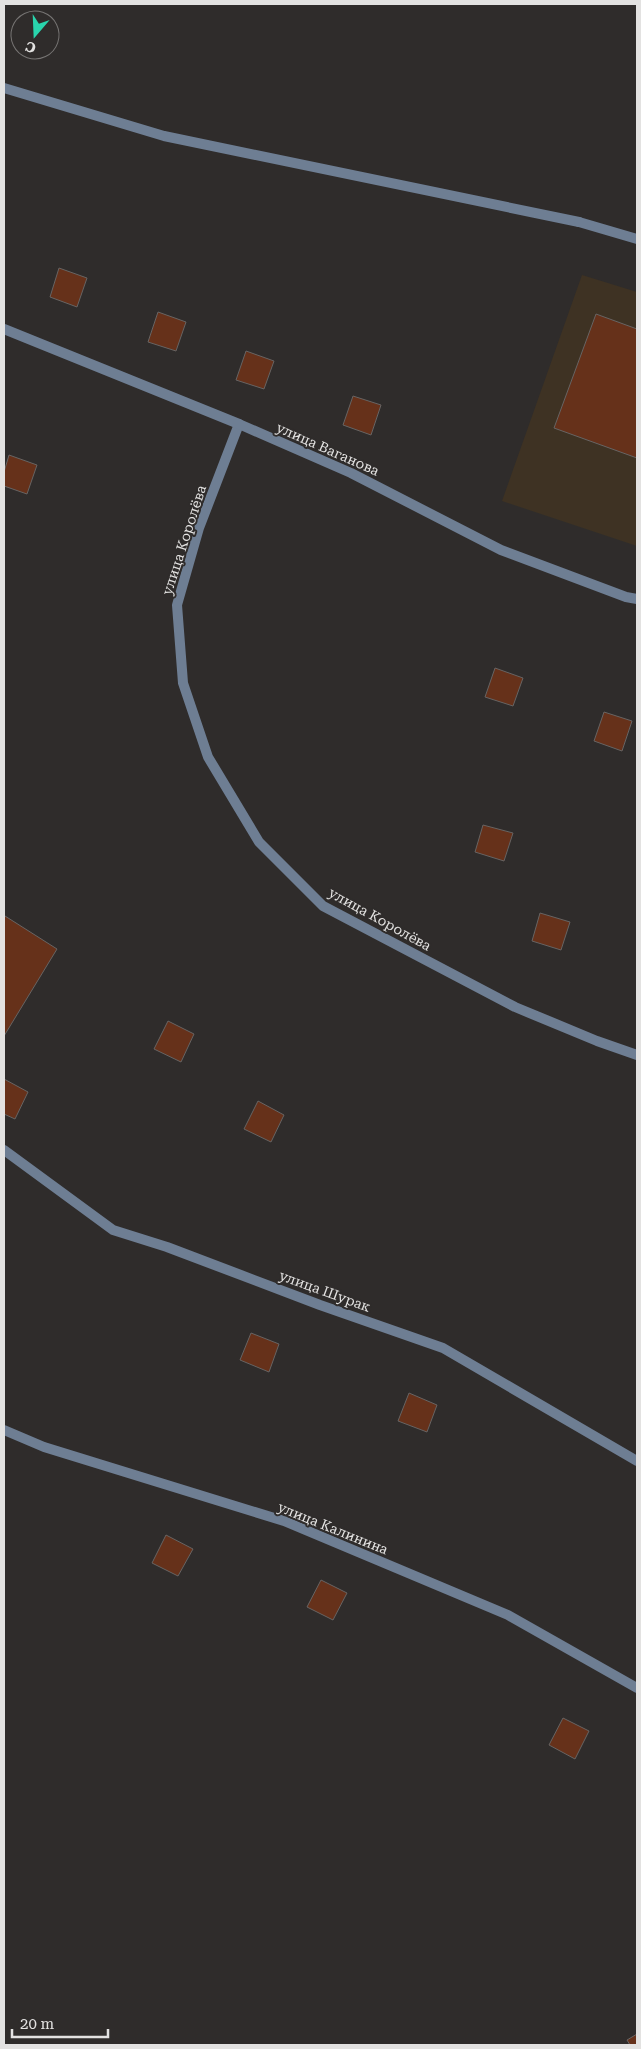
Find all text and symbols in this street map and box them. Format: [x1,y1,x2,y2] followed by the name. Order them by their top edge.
[10,10,60,60] north arrow
[23,38,38,56] text: С
[274,419,382,479] street label: улица Ваганова
[159,483,209,597] street label: улица Королёва
[326,884,434,954] street label: улица Королёва
[277,1267,373,1315] street label: улица Шурак
[276,1499,391,1558] street label: улица Калинина
[12,2006,109,2038] scale bar
[20,2015,55,2033] text: 20 m

